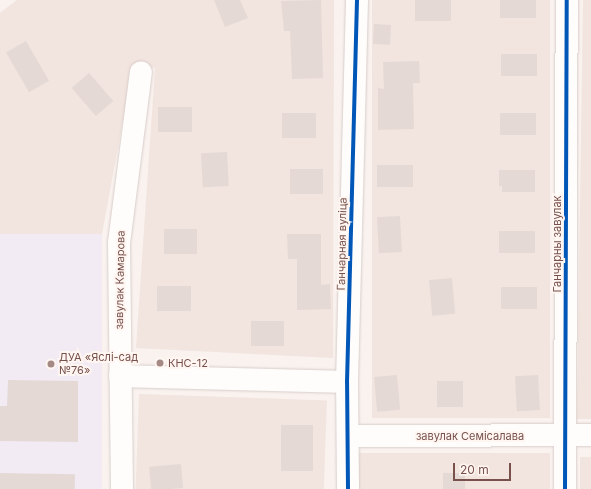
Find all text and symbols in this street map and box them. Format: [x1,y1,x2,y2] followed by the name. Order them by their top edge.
[550,195,564,293] street label: Ганчарны завулак
[335,197,349,291] street label: Ганчарная вуліца
[113,230,127,330] street label: завулак Камарова
[59,351,138,377] place label: ДУА «Яслі-сад №76»
[168,356,208,370] place label: КНС-12
[155,358,165,368] marker: КНС-12
[46,359,56,369] marker: ДУА «Яслі-сад №76»
[416,429,524,443] street label: завулак Семісалава
[455,455,513,481] scale bar
[460,462,489,477] text: 20 m

